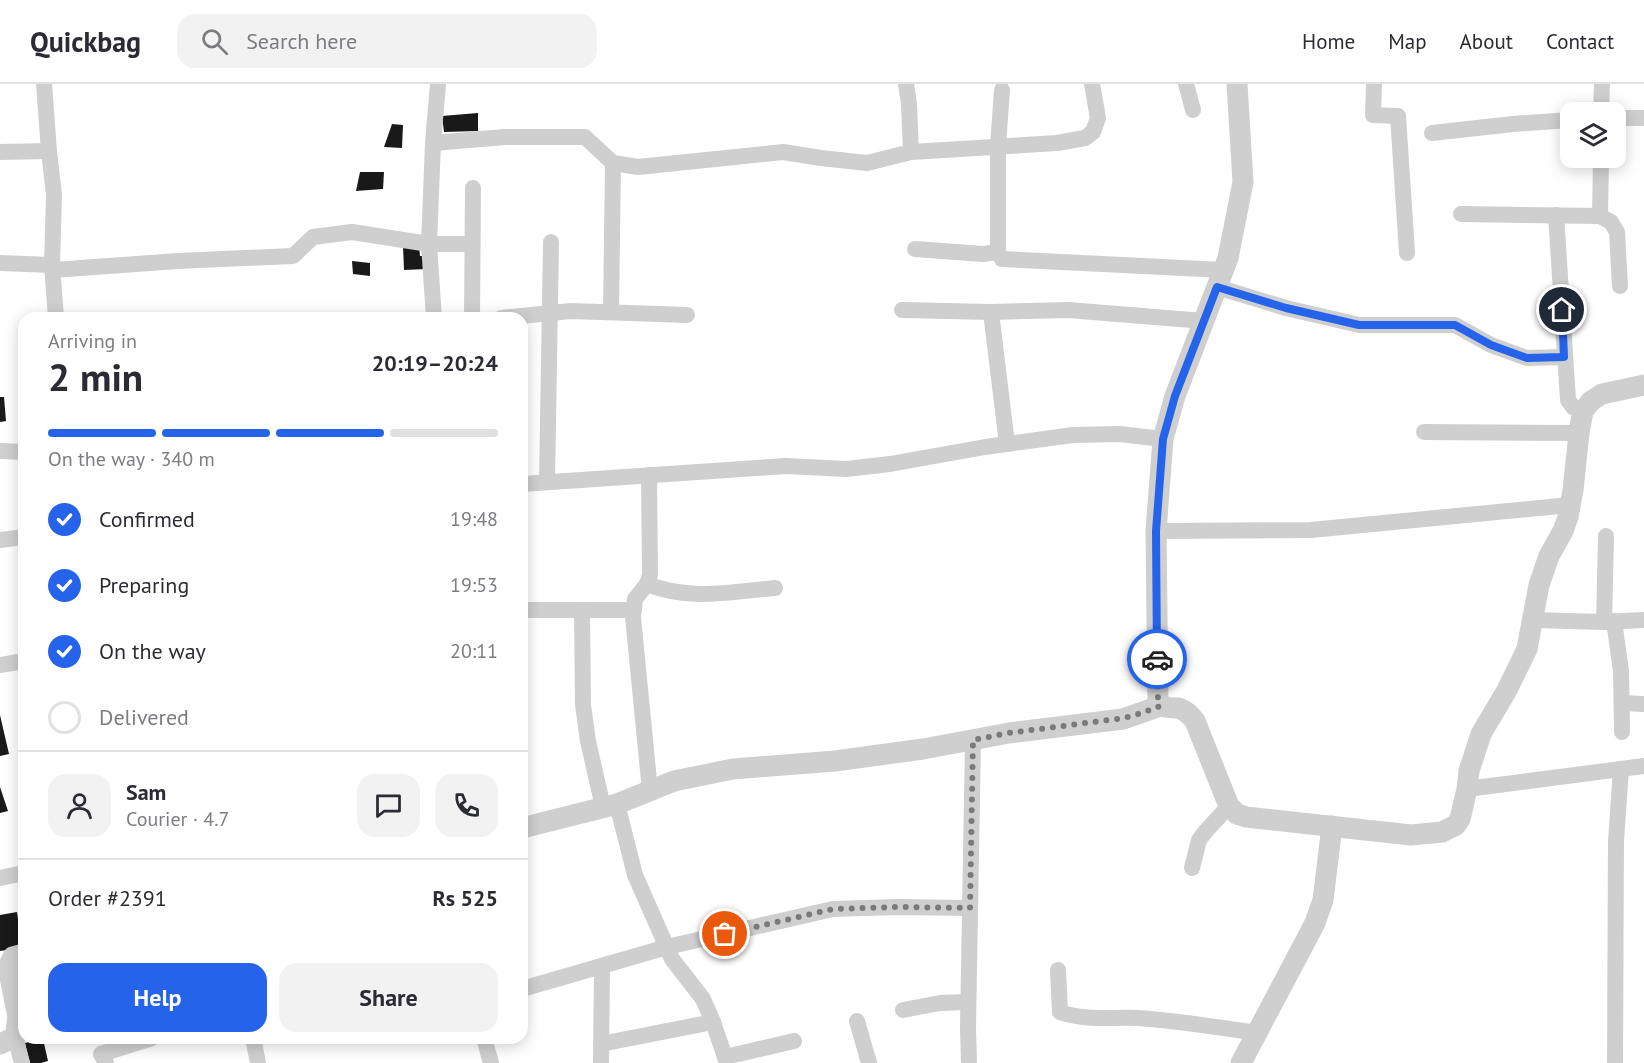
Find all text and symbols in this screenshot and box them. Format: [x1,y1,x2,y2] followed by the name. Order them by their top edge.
[177,14,597,68] search box
[30,23,141,60] text: Quickbag
[198,25,231,58] icon: search
[246,27,357,55] text: Search here
[1302,28,1355,55] text: Home
[1388,28,1427,55] text: Map
[1460,28,1513,55] text: About
[1546,28,1614,55] text: Contact
[1560,102,1626,168] map controls
[1560,102,1626,168] button: layers
[1536,284,1587,335] pin
[1545,293,1578,326] icon: home
[48,328,137,354] text: Arriving in
[372,349,498,377] text: 20:19–20:24
[48,351,143,402] text: 2 min
[48,446,215,472] text: On the way · 340 m
[48,503,81,536] icon: check
[99,505,195,533] text: Confirmed
[450,506,498,532] text: 19:48
[48,569,81,602] icon: check
[99,571,189,599] text: Preparing
[450,572,498,598] text: 19:53
[1127,629,1187,689] courier
[48,635,81,668] icon: check
[99,637,206,665] text: On the way
[450,638,498,664] text: 20:11
[1141,643,1174,676] icon: car
[99,703,189,731] text: Delivered
[48,774,111,837] button: person
[357,774,420,837] button: chat
[435,774,498,837] button: phone
[126,778,166,806] text: Sam
[126,806,229,832] text: Courier · 4.7
[48,884,167,912] text: Order #2391
[432,884,498,912] text: Rs 525
[699,908,750,959] pin
[708,917,741,950] icon: bag
[48,963,267,1032] button: Help
[279,963,498,1032] button: Share

